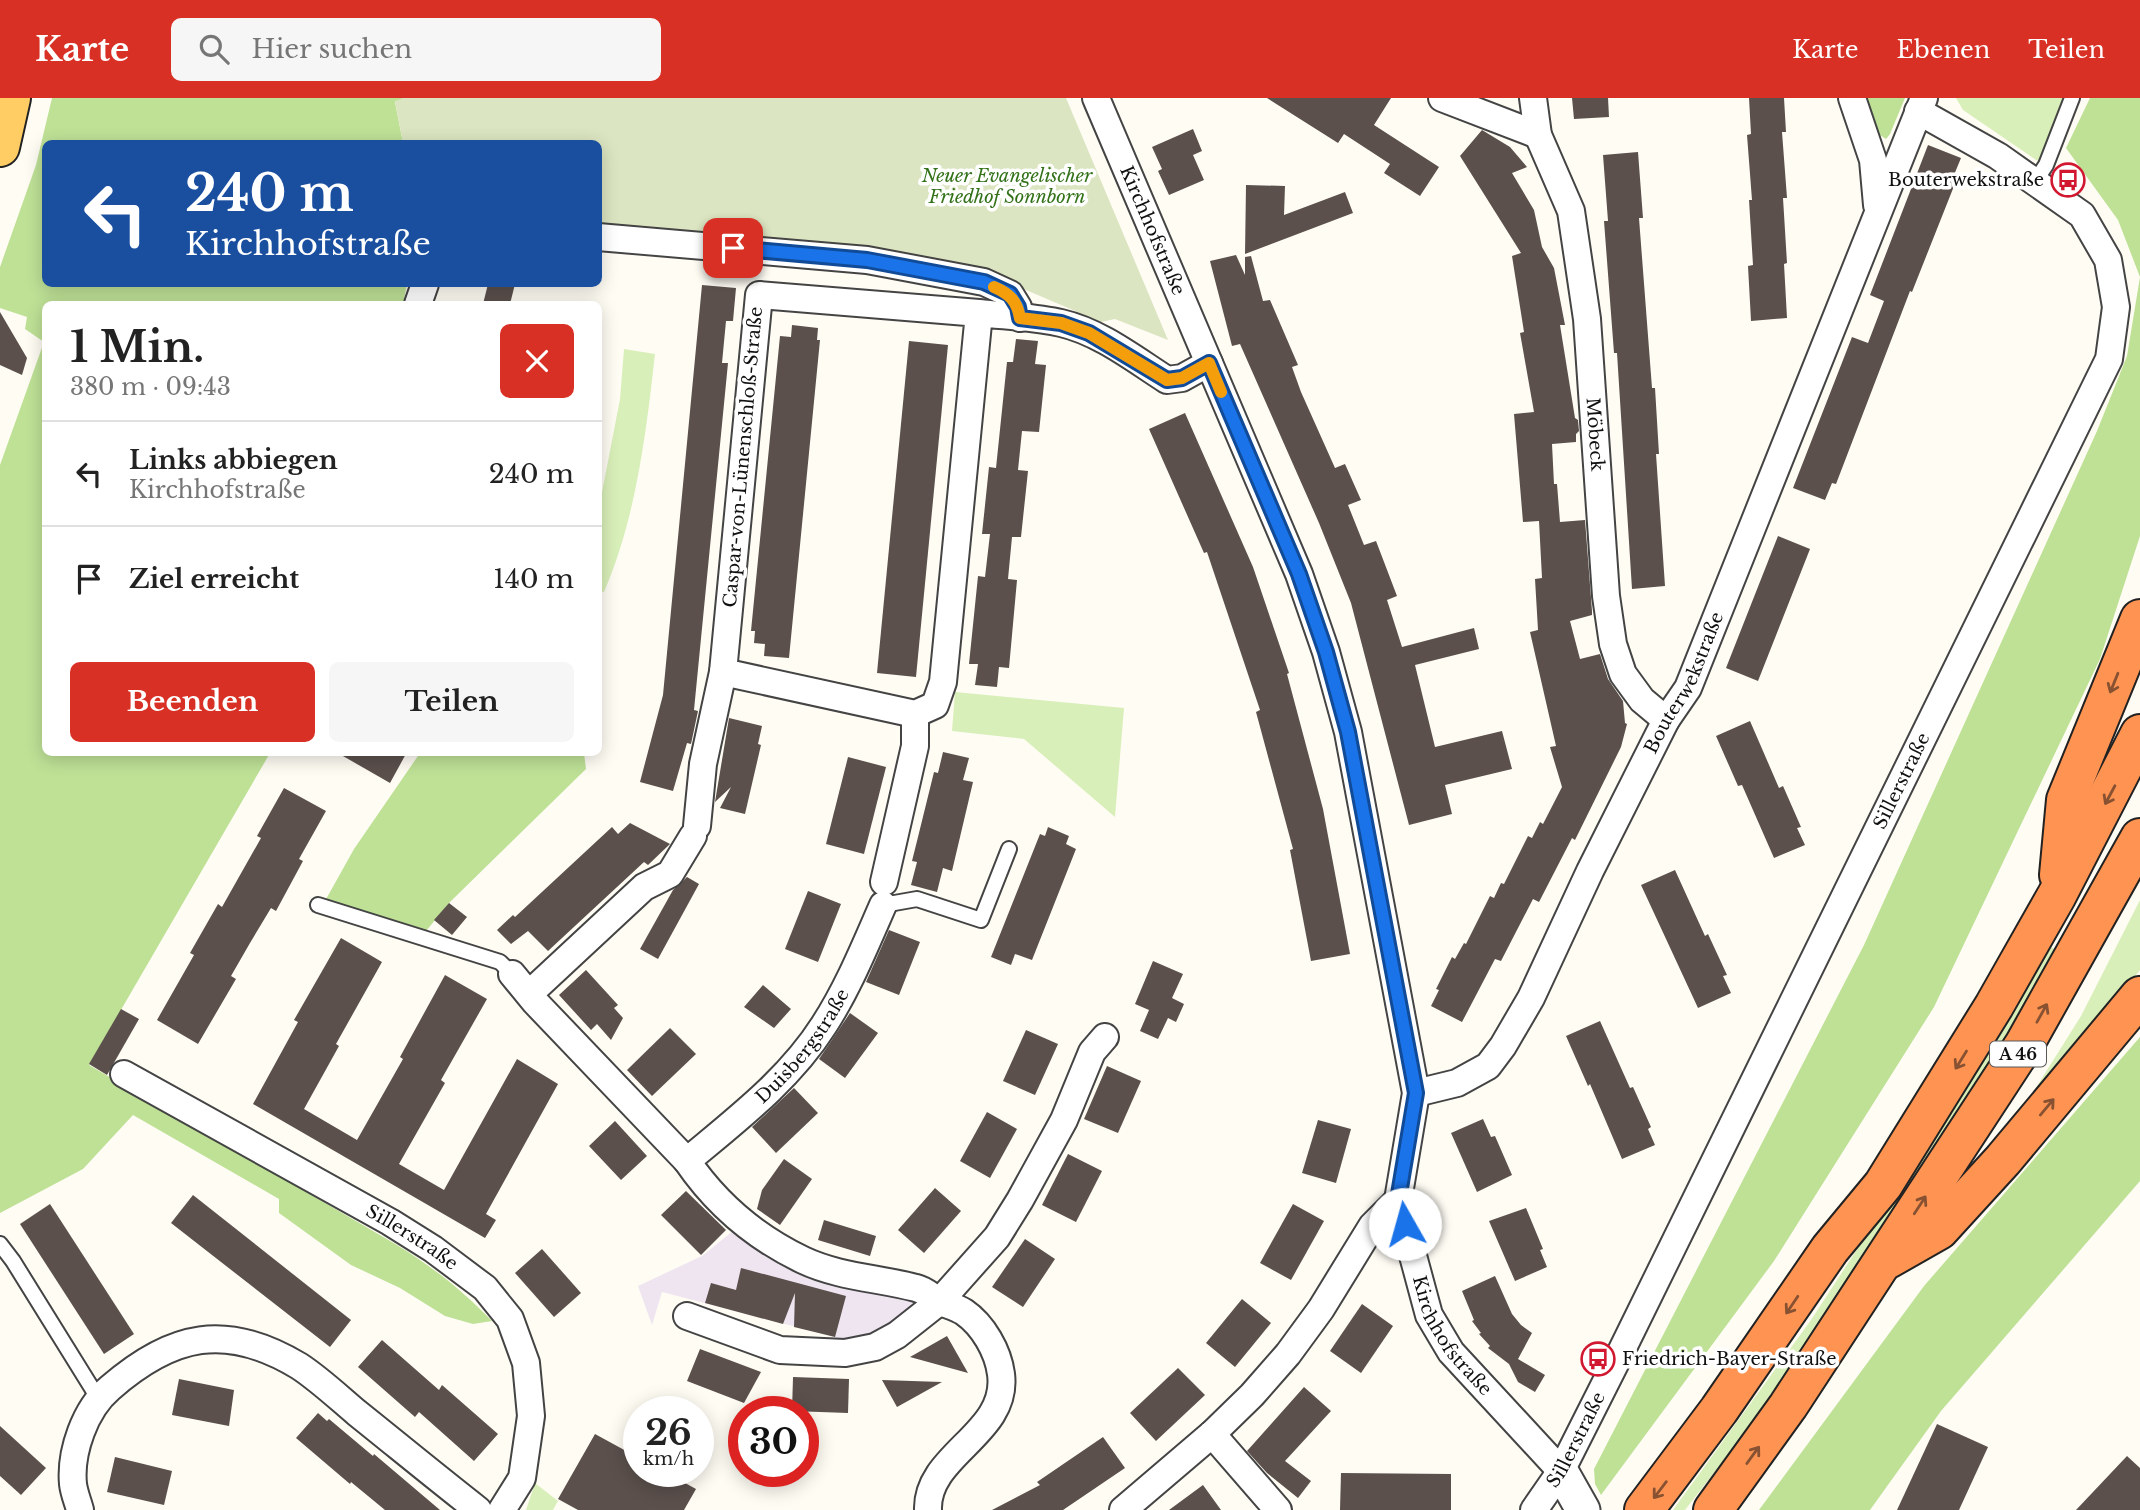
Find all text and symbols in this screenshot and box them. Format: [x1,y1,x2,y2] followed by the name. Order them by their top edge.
[171,18,661,81] search box
[35,29,129,70] text: Karte
[195,30,233,68] icon: search
[251,33,412,65] text: Hier suchen
[1792,35,1859,64] text: Karte
[1897,35,1990,64] text: Ebenen
[2028,35,2105,64] text: Teilen
[2049,161,2087,199] bus stop icon: Bouterwekstraße
[1115,162,1190,298] street label: Kirchhofstraße
[185,163,354,224] text: 240 m
[921,165,1093,208] park label: Neuer Evangelischer Friedhof Sonnborn
[70,168,161,259] icon: left
[1888,169,2044,191] place label: Bouterwekstraße
[703,218,763,278] pin
[185,224,431,264] text: Kirchhofstraße
[714,229,752,267] icon: arrive
[719,306,767,608] street label: Caspar-von-Lünenschloß-Straße
[70,321,204,373] text: 1 Min.
[500,324,574,398] button: close
[70,373,231,401] text: 380 m · 09:43
[1581,397,1608,472] street label: Möbeck
[129,444,338,476] text: Links abbiegen
[70,455,108,493] icon: left
[489,458,574,490] text: 240 m
[129,476,306,504] text: Kirchhofstraße
[70,560,108,598] icon: arrive
[129,563,299,595] text: Ziel erreicht
[493,563,574,595] text: 140 m
[1640,609,1728,757] street label: Bouterwekstraße
[70,662,315,742] button: Beenden
[329,662,574,742] button: Teilen
[2107,671,2120,693] one-way arrow
[1869,729,1935,833] street label: Sillerstraße
[2102,784,2116,805] one-way arrow
[751,985,854,1108] street label: Duisbergstraße
[2035,1003,2049,1023] one-way arrow
[1990,1042,2046,1066] road number: A 46
[1953,1050,1968,1069] one-way arrow
[2039,1099,2055,1117] one-way arrow
[1368,1187,1442,1261] position arrow
[1913,1195,1927,1215] one-way arrow
[362,1200,462,1275] street label: Sillerstraße
[1408,1273,1497,1400] street label: Kirchhofstraße
[1785,1295,1799,1314] one-way arrow
[1579,1340,1617,1378] bus stop icon: Friedrich-Bayer-Straße
[1622,1348,1837,1370] place label: Friedrich-Bayer-Straße
[1542,1388,1610,1492] street label: Sillerstraße
[728,1396,819,1487] speed limit sign: 30
[645,1411,692,1454] text: 26
[1746,1446,1761,1465] one-way arrow
[643,1448,694,1470] text: km/h
[1652,1480,1667,1499] one-way arrow

